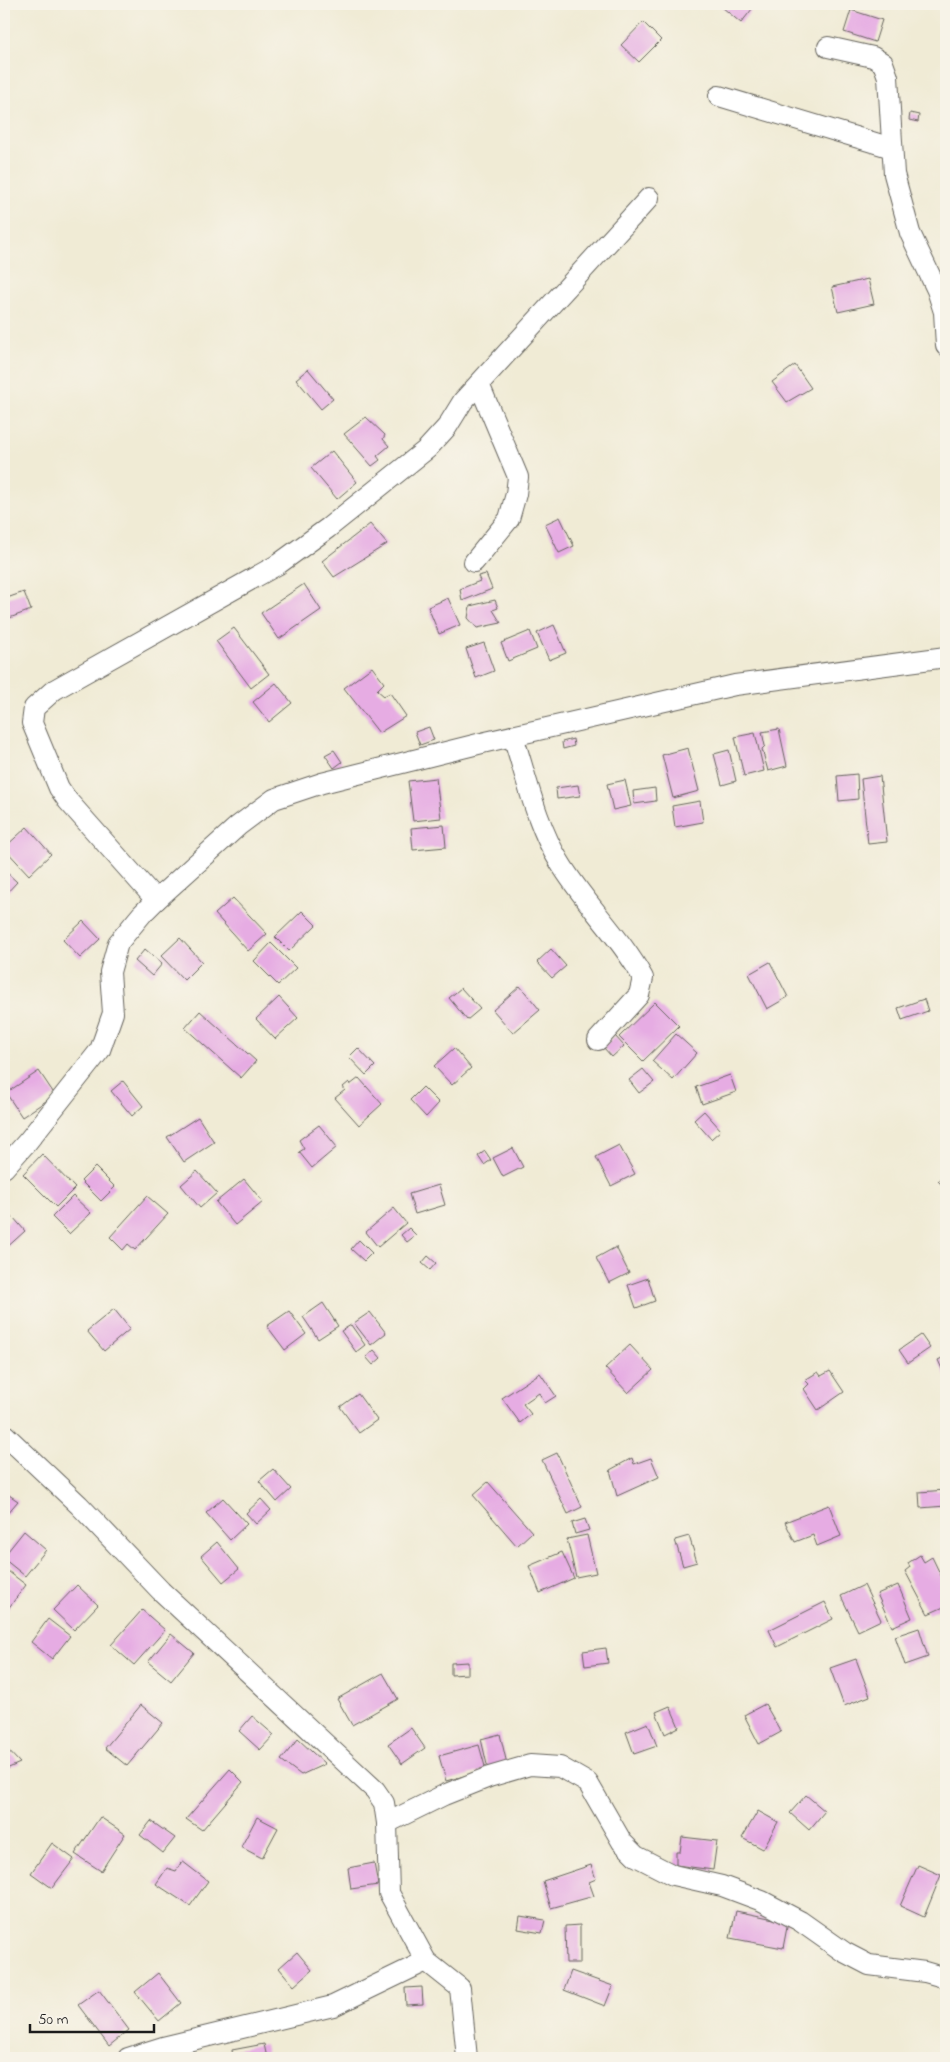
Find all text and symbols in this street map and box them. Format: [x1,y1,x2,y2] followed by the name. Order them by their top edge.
[30,2002,154,2034] scale bar
[38,2009,69,2031] text: 50 m

